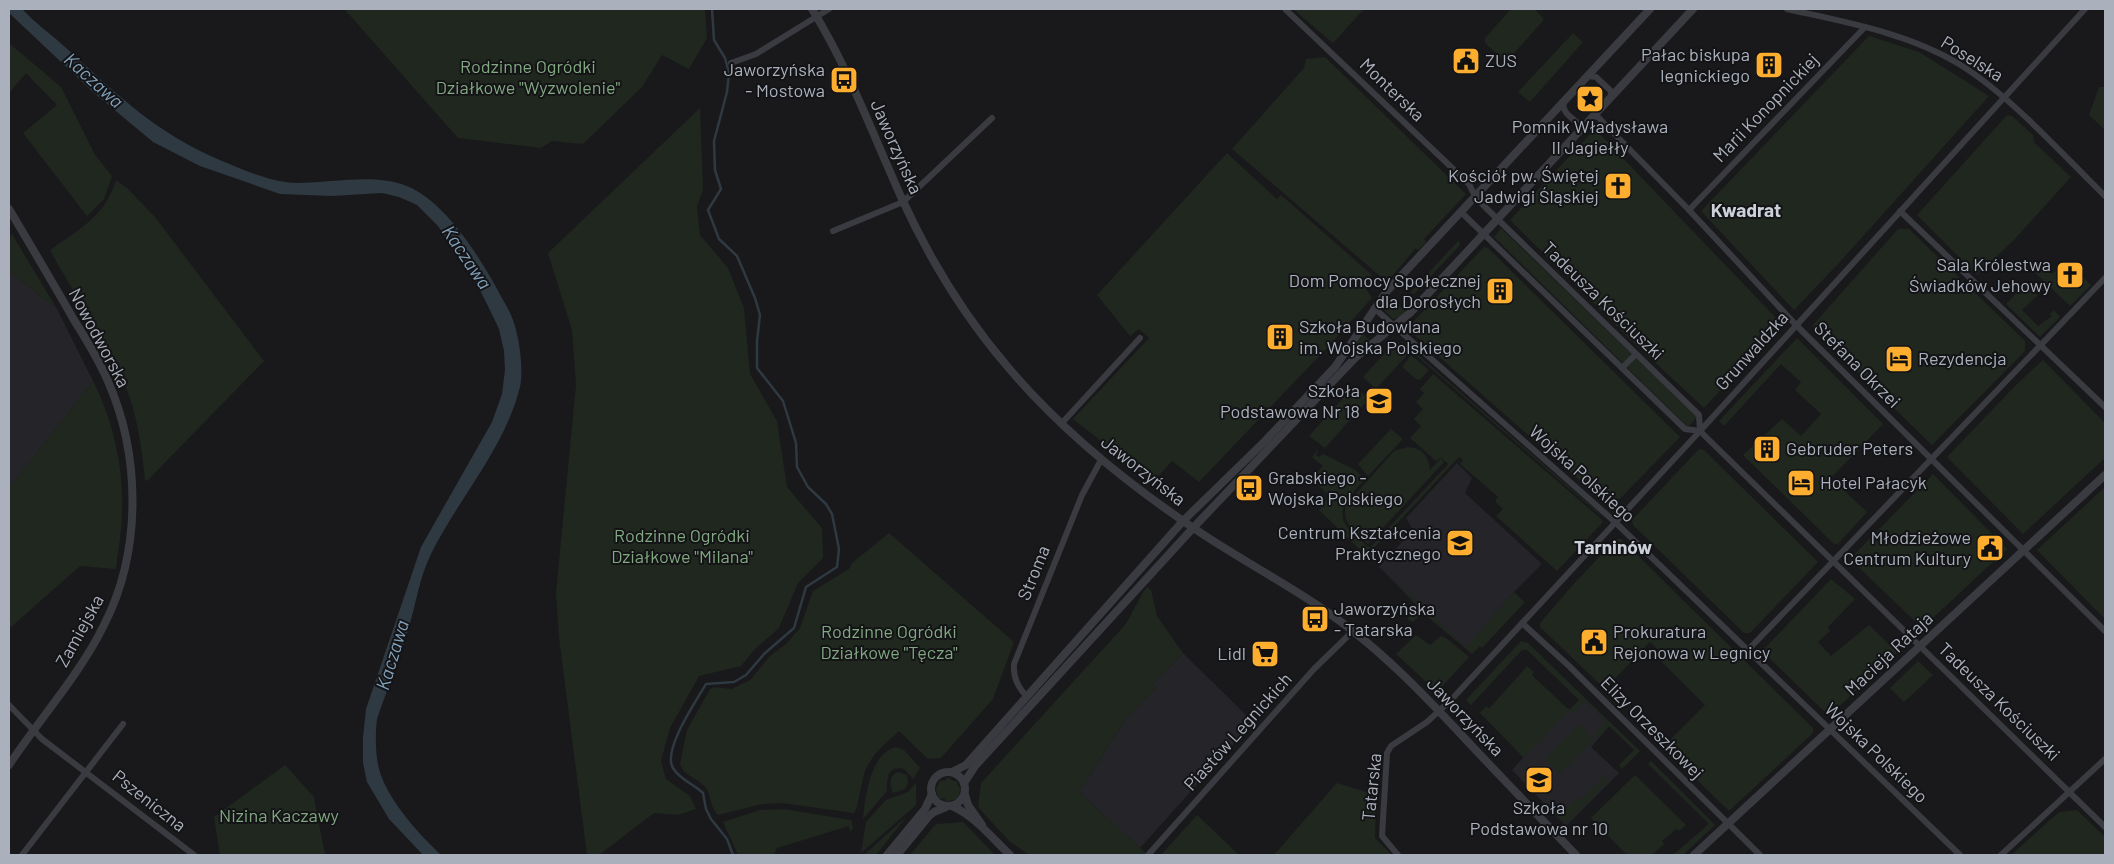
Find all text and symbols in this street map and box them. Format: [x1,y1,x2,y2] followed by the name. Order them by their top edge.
[1937,30,2008,86] street label: Poselska
[1641,43,1750,86] place label: Pałac biskupa legnickiego
[1451,46,1481,76] public building icon: ZUS
[60,47,129,112] water label: Kaczawa
[1708,48,1823,166] street label: Marii Konopnickiej
[1485,49,1517,71] place label: ZUS
[1754,50,1784,80] building icon: Pałac biskupa legnickiego
[1356,53,1430,125] street label: Monterska
[436,55,620,98] park label: Rodzinne Ogródki Działkowe "Wyzwolenie"
[724,58,825,101] place label: Jaworzyńska - Mostowa
[829,65,859,95] bus stop icon: Jaworzyńska - Mostowa
[1575,84,1605,114] place icon: Pomnik Władysława II Jagiełły
[866,96,928,197] street label: Jaworzyńska
[1512,115,1668,158] place label: Pomnik Władysława II Jagiełły
[1448,164,1599,207] place label: Kościół pw. Świętej Jadwigi Śląskiej
[1603,171,1633,201] church icon: Kościół pw. Świętej Jadwigi Śląskiej
[1711,198,1781,221] district label: Kwadrat
[438,220,497,293] water label: Kaczawa
[1538,237,1669,364] street label: Tadeusza Kościuszki
[1909,253,2051,296] place label: Sala Królestwa Świadków Jehowy
[2055,260,2085,290] church icon: Sala Królestwa Świadków Jehowy
[1289,269,1481,312] place label: Dom Pomocy Społecznej dla Dorosłych
[1485,276,1515,306] building icon: Dom Pomocy Społecznej dla Dorosłych
[64,284,135,391] street label: Nowodworska
[1710,306,1792,394] street label: Grunwaldzka
[1299,315,1462,358] place label: Szkoła Budowlana im. Wojska Polskiego
[1810,317,1905,412] street label: Stefana Okrzei
[1265,322,1295,352] building icon: Szkoła Budowlana im. Wojska Polskiego
[1884,344,1914,374] hotel icon: Rezydencja
[1918,347,2007,369] place label: Rezydencja
[1220,379,1360,422] place label: Szkoła Podstawowa Nr 18
[1364,386,1394,416] school or university icon: Szkoła Podstawowa Nr 18
[1525,420,1640,527] street label: Wojska Polskiego
[1097,430,1190,510] street label: Jaworzyńska
[1752,434,1782,464] building icon: Gebruder Peters
[1786,437,1913,459] place label: Gebruder Peters
[1268,466,1403,509] place label: Grabskiego - Wojska Polskiego
[1786,468,1816,498] hotel icon: Hotel Pałacyk
[1820,471,1927,493] place label: Hotel Pałacyk
[1234,473,1264,503] bus stop icon: Grabskiego - Wojska Polskiego
[1278,521,1441,564] place label: Centrum Kształcenia Praktycznego
[611,524,753,567] park label: Rodzinne Ogródki Działkowe "Milana"
[1843,526,1971,569] place label: Młodzieżowe Centrum Kultury
[1445,528,1475,558] school or university icon: Centrum Kształcenia Praktycznego
[1975,533,2005,563] public building icon: Młodzieżowe Centrum Kultury
[1574,535,1652,558] district label: Tarninów
[1012,542,1054,603] street label: Stroma
[50,591,108,671] street label: Zamiejska
[1334,597,1435,640] place label: Jaworzyńska - Tatarska
[1300,604,1330,634] bus stop icon: Jaworzyńska - Tatarska
[1840,607,1937,700] street label: Macieja Rataja
[370,617,413,693] water label: Kaczawa
[820,620,958,663] park label: Rodzinne Ogródki Działkowe "Tęcza"
[1613,620,1770,663] place label: Prokuratura Rejonowa w Legnicy
[1579,627,1609,657] public building icon: Prokuratura Rejonowa w Legnicy
[1934,638,2065,765] street label: Tadeusza Kościuszki
[1250,639,1280,669] supermarket icon: Lidl
[1217,642,1246,664] place label: Lidl
[1179,668,1296,795] street label: Piastów Legnickich
[1597,671,1709,783] street label: Elizy Orzeszkowej
[1423,672,1509,760] street label: Jaworzyńska
[1820,697,1933,807] street label: Wojska Polskiego
[1357,752,1386,822] street label: Tatarska
[108,765,191,836] street label: Pszeniczna
[1524,765,1554,795] school or university icon: Szkoła Podstawowa nr 10
[1470,796,1608,839] place label: Szkoła Podstawowa nr 10
[219,804,339,826] park label: Nizina Kaczawy

